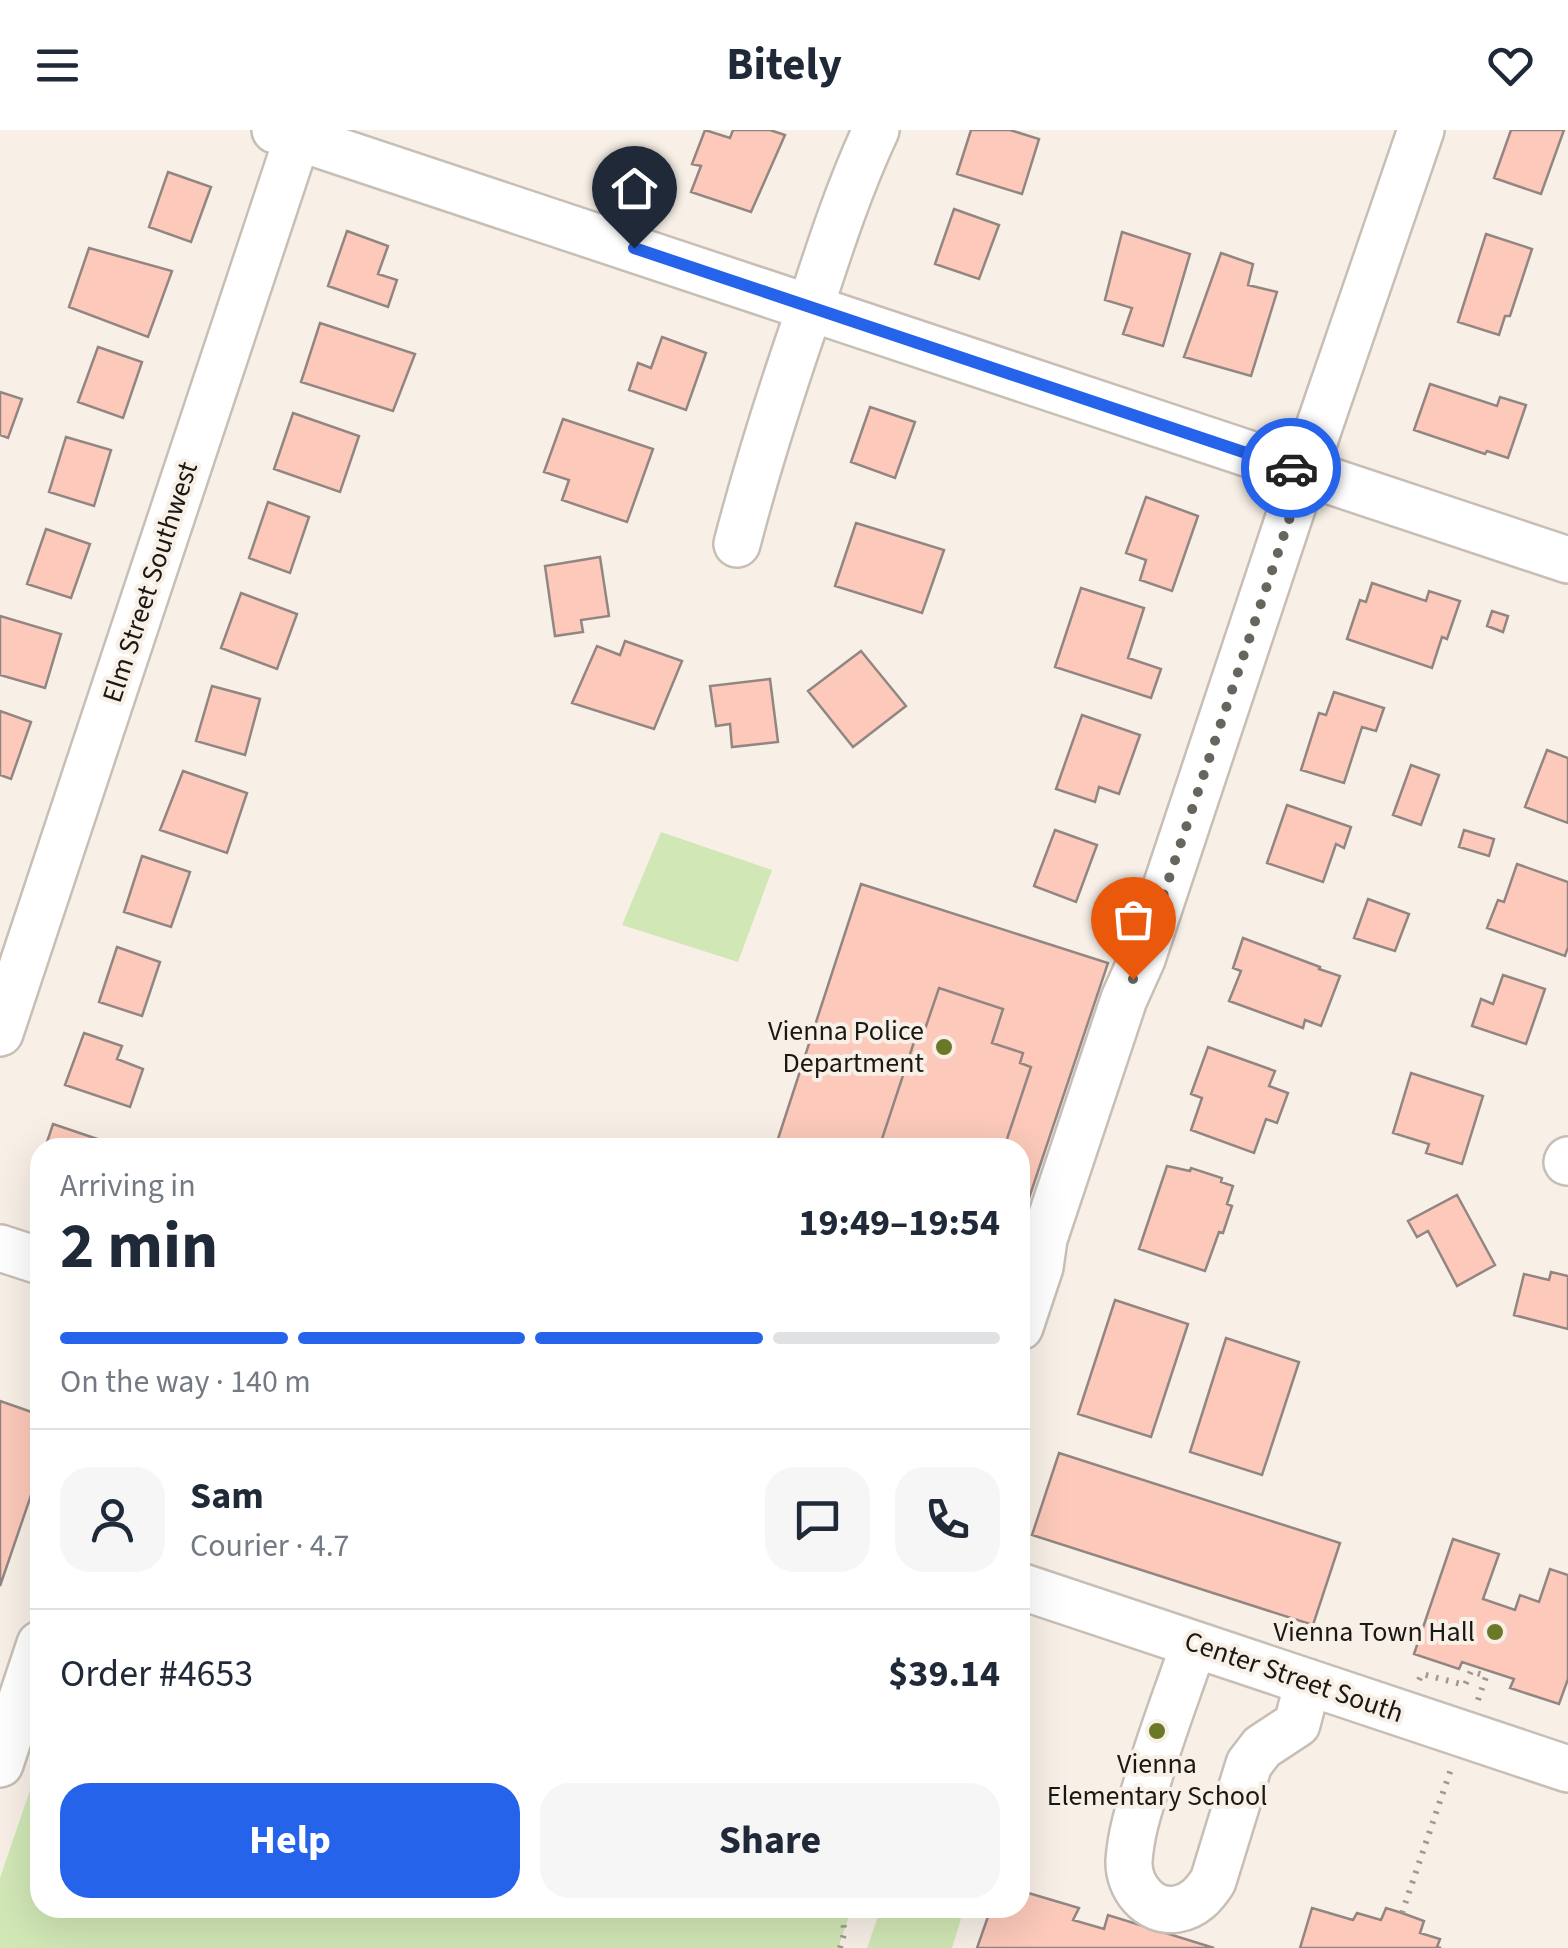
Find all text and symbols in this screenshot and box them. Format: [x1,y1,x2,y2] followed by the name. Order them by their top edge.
[726,33,842,97] text: Bitely
[30,38,85,93] icon: menu
[1483,38,1538,93] icon: heart
[592,146,677,249] pin
[607,161,662,216] icon: home
[1241,418,1341,518] courier
[1264,441,1319,496] icon: car
[92,456,208,708] street label: Elm Street Southwest
[1091,877,1176,980] pin
[1106,892,1161,947] icon: bag
[768,1011,925,1083] place label: Vienna Police Department
[933,1036,955,1058] marker: Vienna Police Department
[60,1163,196,1209] text: Arriving in
[798,1196,1000,1250] text: 19:49–19:54
[60,1200,218,1293] text: 2 min
[60,1359,311,1405] text: On the way · 140 m
[60,1467,165,1572] button: person
[765,1467,870,1572] button: chat
[895,1467,1000,1572] button: phone
[190,1469,264,1523] text: Sam
[190,1523,350,1569] text: Courier · 4.7
[1274,1612,1475,1652] place label: Vienna Town Hall
[1179,1621,1409,1733] street label: Center Street South
[1484,1621,1506,1643] marker: Vienna Town Hall
[60,1647,253,1701] text: Order #4653
[888,1647,1000,1701] text: $39.14
[1146,1720,1168,1742] marker: Vienna Elementary School
[1047,1744,1267,1816] place label: Vienna Elementary School
[60,1783,520,1898] button: Help
[540,1783,1000,1898] button: Share

